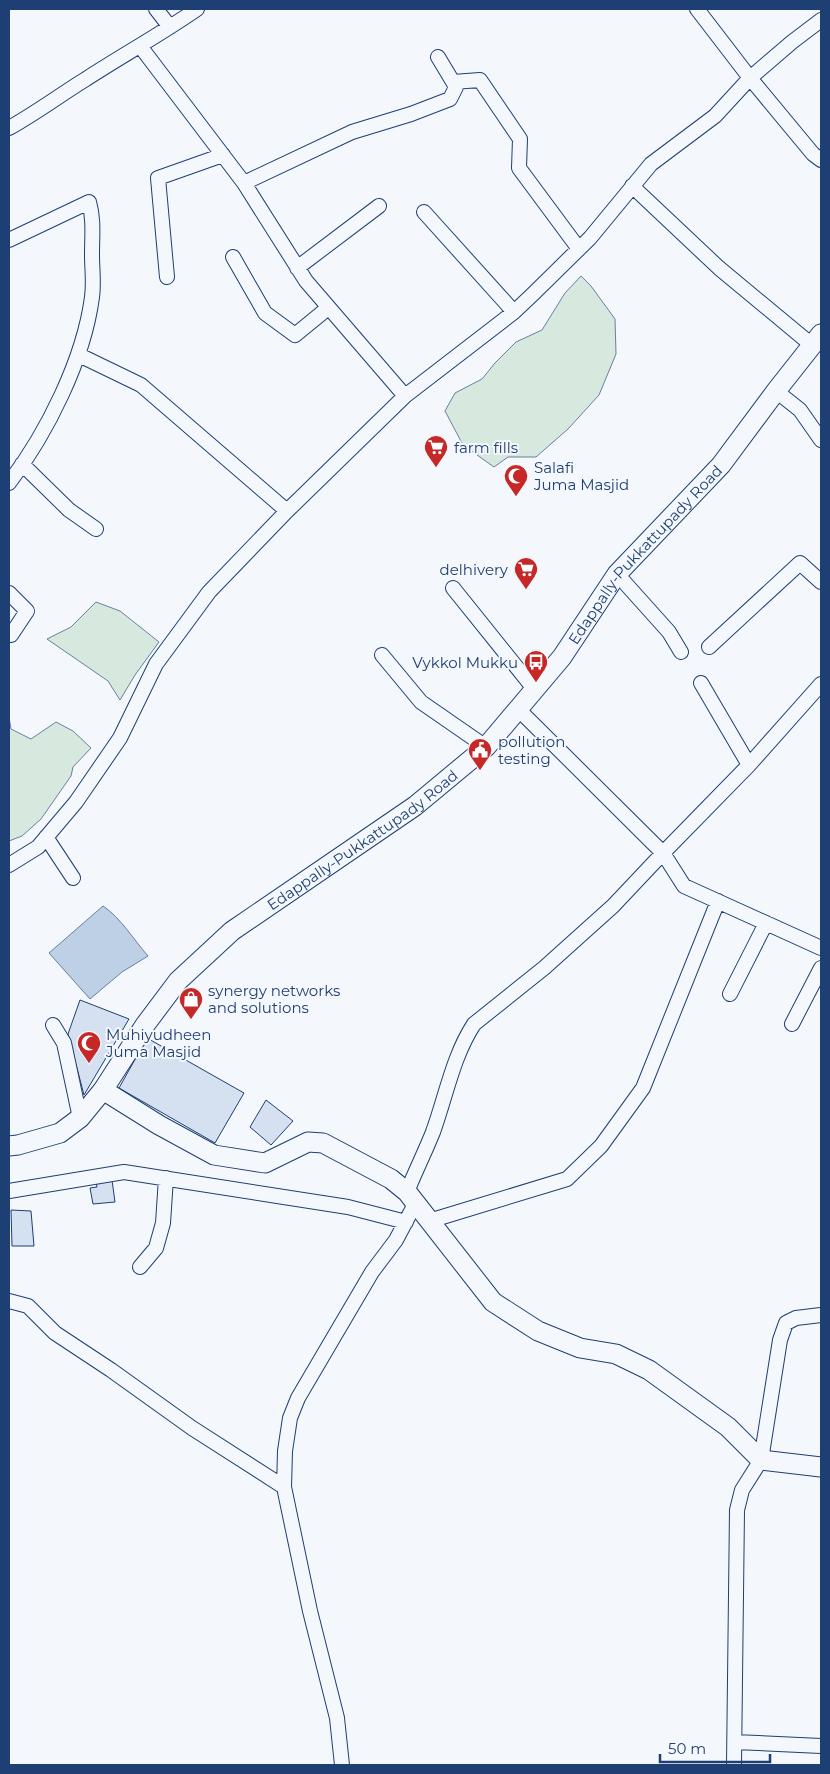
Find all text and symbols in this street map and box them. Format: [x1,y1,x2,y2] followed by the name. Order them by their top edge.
[423,434,449,468] supermarket icon: farm fills
[454,438,518,457] place label: farm fills
[533,458,629,494] place label: Salafi Juma Masjid
[564,461,726,648] street label: Edappally-Pukkattupady Road
[503,463,529,497] mosque icon: Salafi Juma Masjid
[513,556,539,590] supermarket icon: delhivery
[440,560,509,579] place label: delhivery
[523,649,549,683] bus stop icon: Vykkol Mukku
[412,653,518,672] place label: Vykkol Mukku
[498,732,565,768] place label: pollution testing
[467,737,493,771] public building icon: pollution testing
[263,765,461,914] street label: Edappally-Pukkattupady Road
[208,981,340,1017] place label: synergy networks and solutions
[178,986,204,1020] shop icon: synergy networks and solutions
[105,1025,211,1061] place label: Muhiyudheen Juma Masjid
[76,1030,102,1064] mosque icon: Muhiyudheen Juma Masjid
[660,1732,770,1764] scale bar
[668,1739,706,1758] text: 50 m

